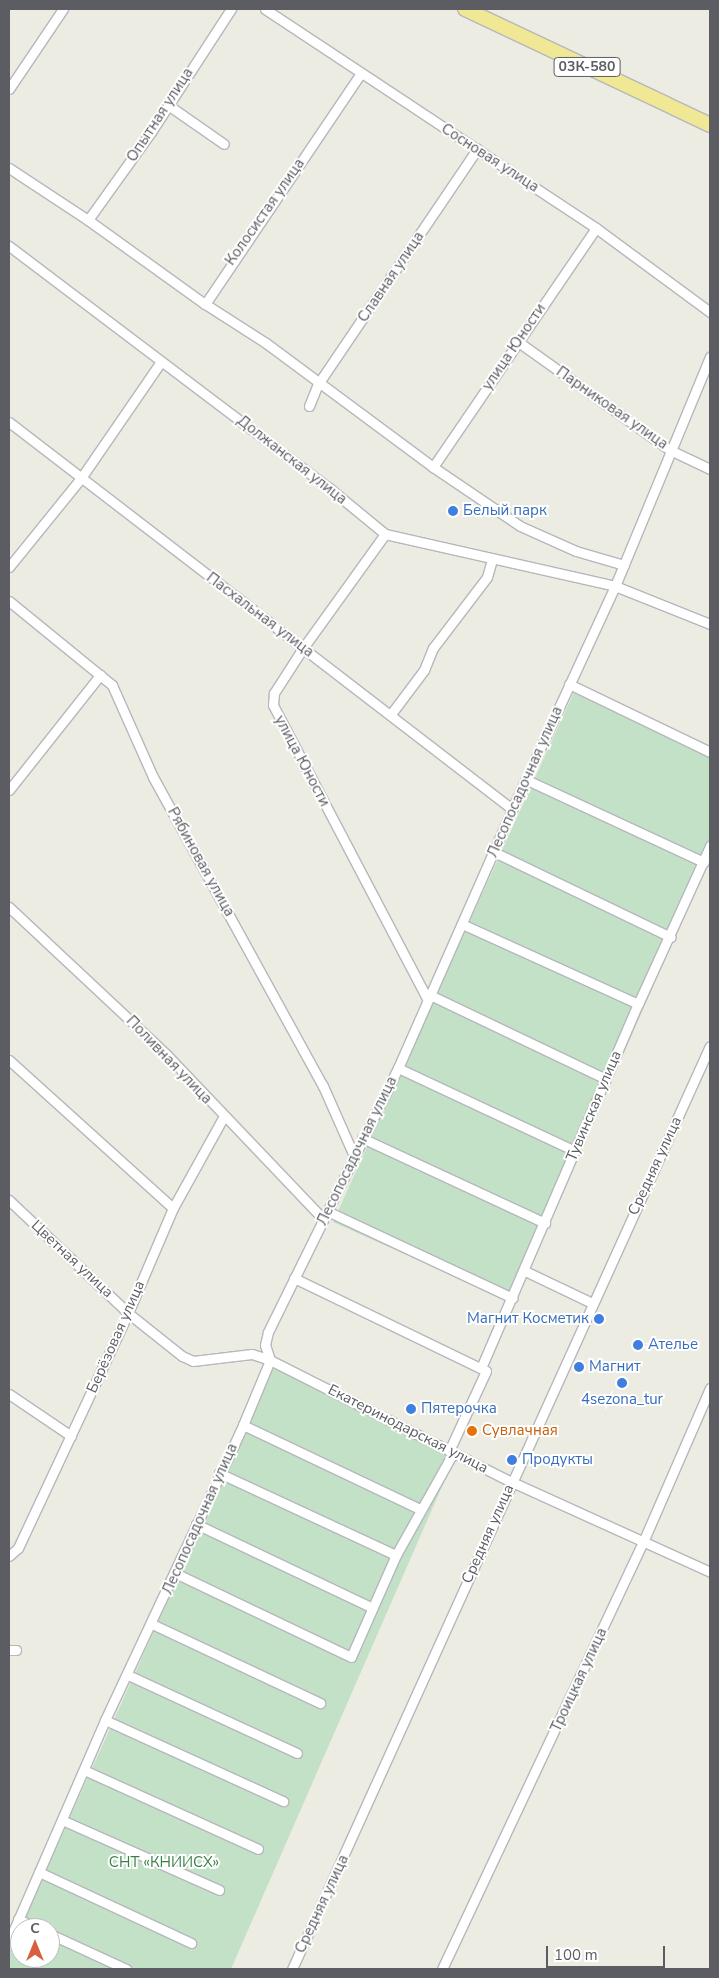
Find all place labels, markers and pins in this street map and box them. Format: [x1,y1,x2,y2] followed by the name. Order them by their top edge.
[463,502,547,520] place label: Белый парк
[447,505,459,517] marker: Белый парк
[467,1310,589,1328] place label: Магнит Косметик
[593,1313,605,1325] marker: Магнит Косметик
[648,1336,698,1354] place label: Ателье
[632,1339,644,1351] marker: Ателье
[589,1358,641,1376] place label: Магнит
[573,1361,585,1373] marker: Магнит
[616,1377,628,1389] marker: 4sezona_tur
[581,1391,663,1409] place label: 4sezona_tur
[421,1400,497,1418] place label: Пятерочка
[405,1403,417,1415] marker: Пятерочка
[482,1422,558,1440] place label: Сувлачная
[466,1425,478,1437] marker: Сувлачная
[522,1451,593,1469] place label: Продукты
[506,1454,518,1466] marker: Продукты

